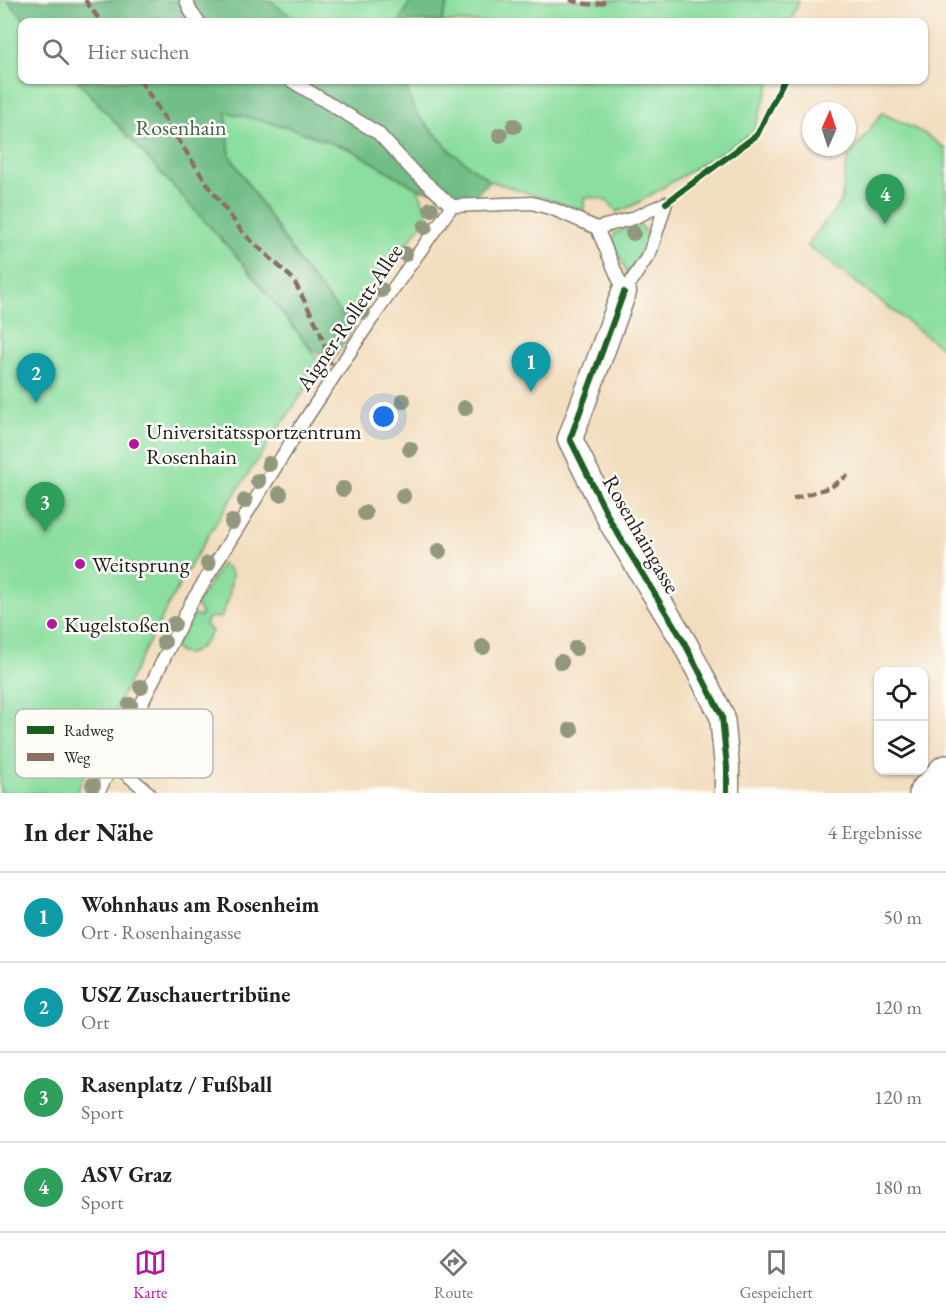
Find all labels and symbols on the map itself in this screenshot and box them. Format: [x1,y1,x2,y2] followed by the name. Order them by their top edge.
[802,102,856,156] north arrow
[136,113,227,142] park label: Rosenhain
[866,174,904,224] pin: 4
[289,238,410,397] street label: Aigner-Rollett-Allee
[512,342,550,392] pin: 1
[16,354,56,403] pin: 2
[369,402,398,431] your location
[146,417,362,471] place label: Universitätssportzentrum Rosenhain
[127,437,141,451] marker: Universitätssportzentrum Rosenhain
[596,470,687,599] street label: Rosenhaingasse
[26,482,64,532] pin: 3
[92,550,190,579] place label: Weitsprung
[73,557,87,571] marker: Weitsprung
[64,610,171,639] place label: Kugelstoßen
[45,617,59,631] marker: Kugelstoßen
[15,709,213,778] legend
[64,720,115,741] text: Radweg
[64,747,91,768] text: Weg

